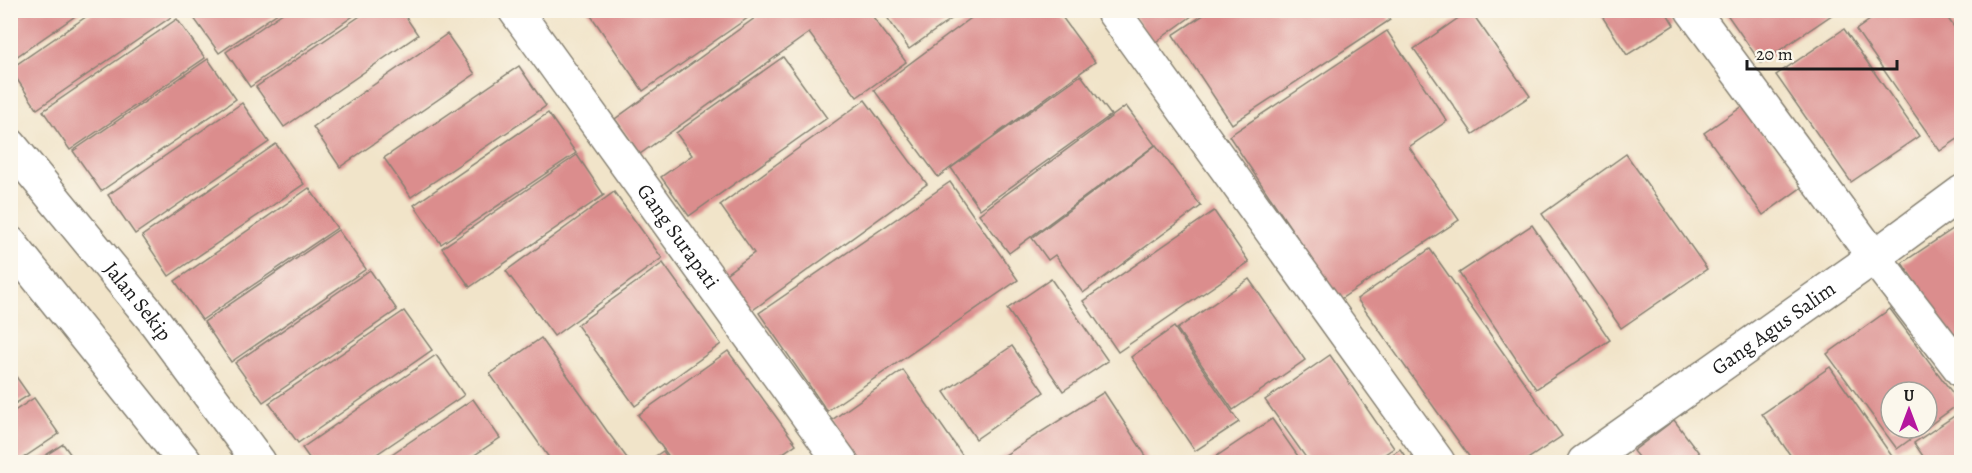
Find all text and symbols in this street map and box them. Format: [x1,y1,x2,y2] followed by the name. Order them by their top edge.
[1747,33,1897,71] scale bar
[1756,42,1793,66] text: 20 m
[631,178,726,295] street label: Gang Surapati
[98,256,178,347] street label: Jalan Sekip
[1706,275,1841,382] street label: Gang Agus Salim
[1879,380,1939,440] north arrow
[1904,385,1915,407] text: U

